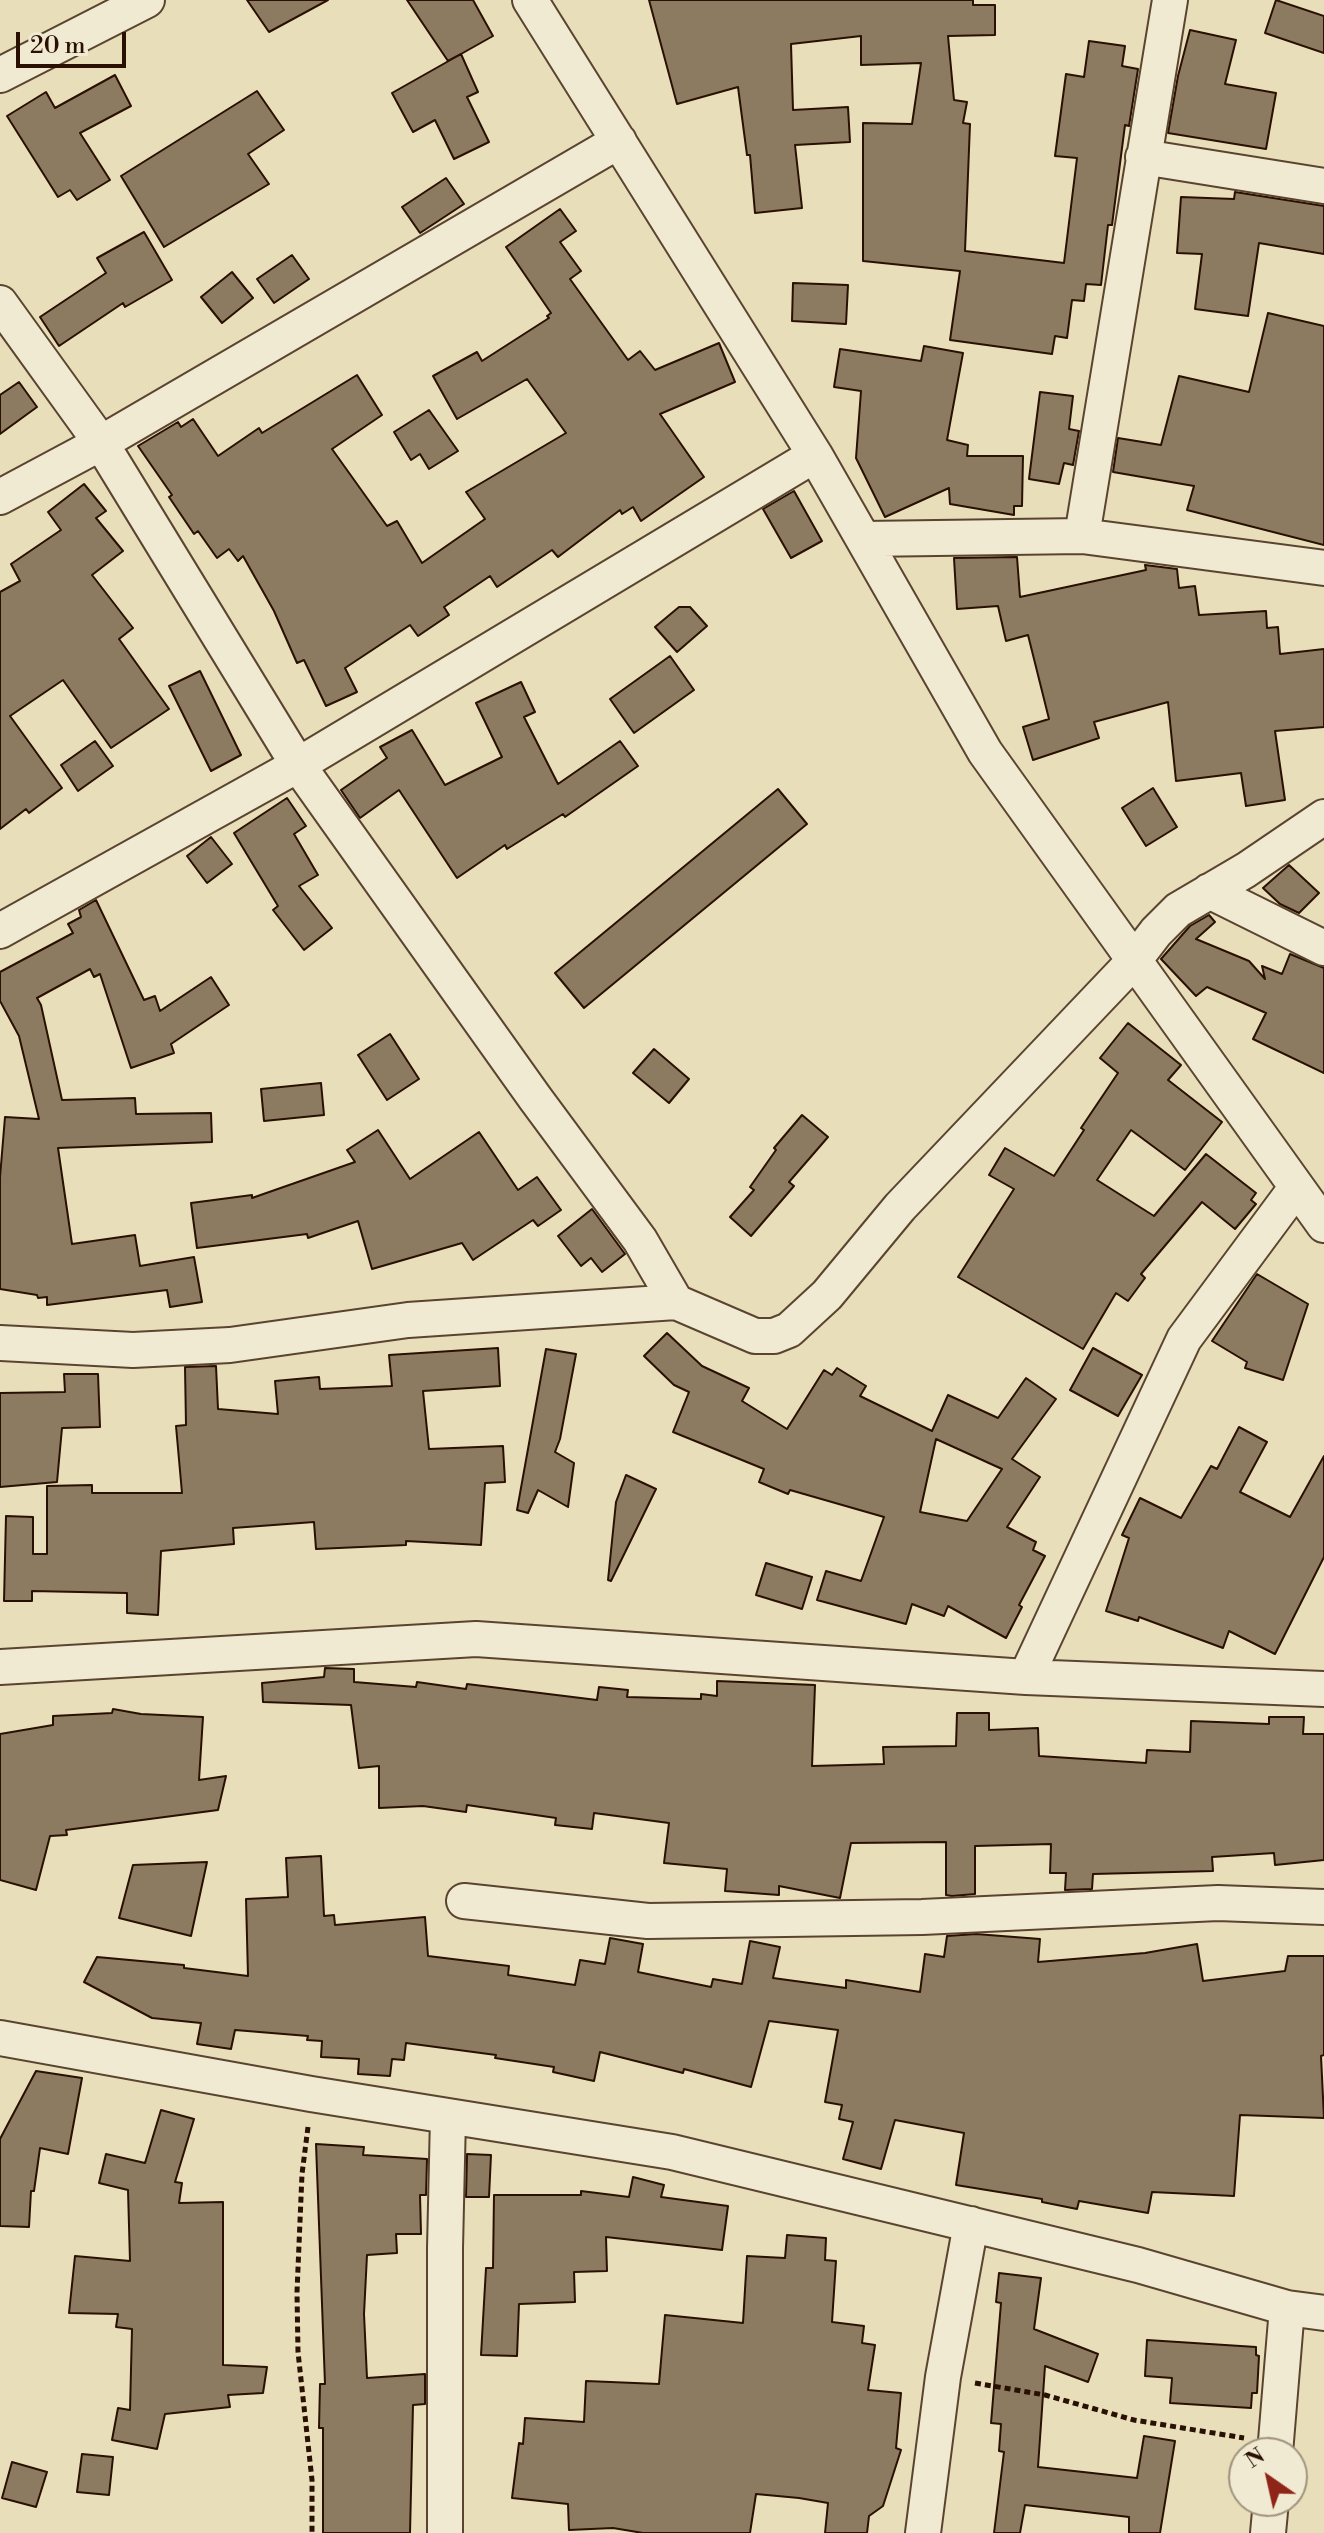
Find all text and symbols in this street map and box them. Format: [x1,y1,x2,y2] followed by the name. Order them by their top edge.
[20,16,130,66] scale bar
[30,31,86,61] text: 20 m
[1228,2437,1308,2517] north arrow
[1241,2442,1270,2474] text: N

